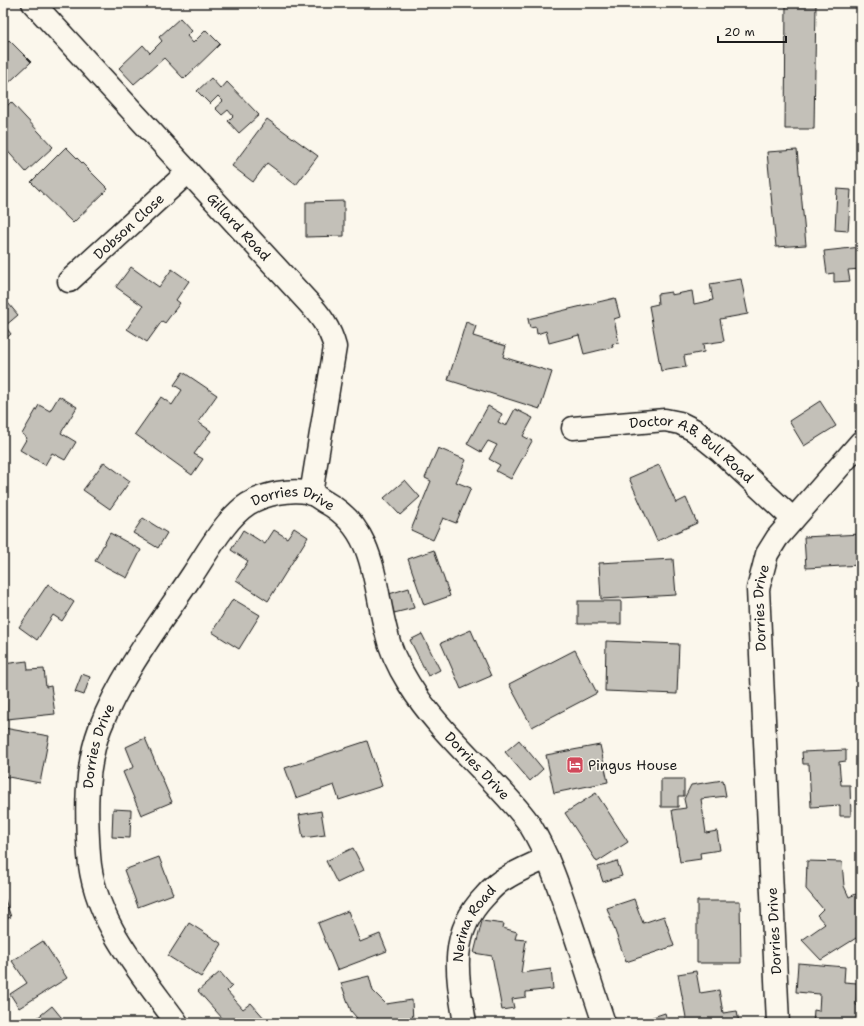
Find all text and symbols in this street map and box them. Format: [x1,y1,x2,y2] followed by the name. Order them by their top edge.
[718,18,786,44] scale bar
[724,24,755,40] text: 20 m
[90,189,168,263] street label: Dobson Close
[203,189,275,265] street label: Gillard Road
[628,411,758,487] street label: Doctor A.B. Bull Road
[248,482,338,515] street label: Dorries Drive
[749,562,773,652] street label: Dorries Drive
[79,701,119,789] street label: Dorries Drive
[441,728,514,804] street label: Dorries Drive
[565,755,585,775] hotel icon: Pingus House
[588,756,678,774] place label: Pingus House
[449,881,500,963] street label: Nerina Road
[763,887,785,975] street label: Dorries Drive

